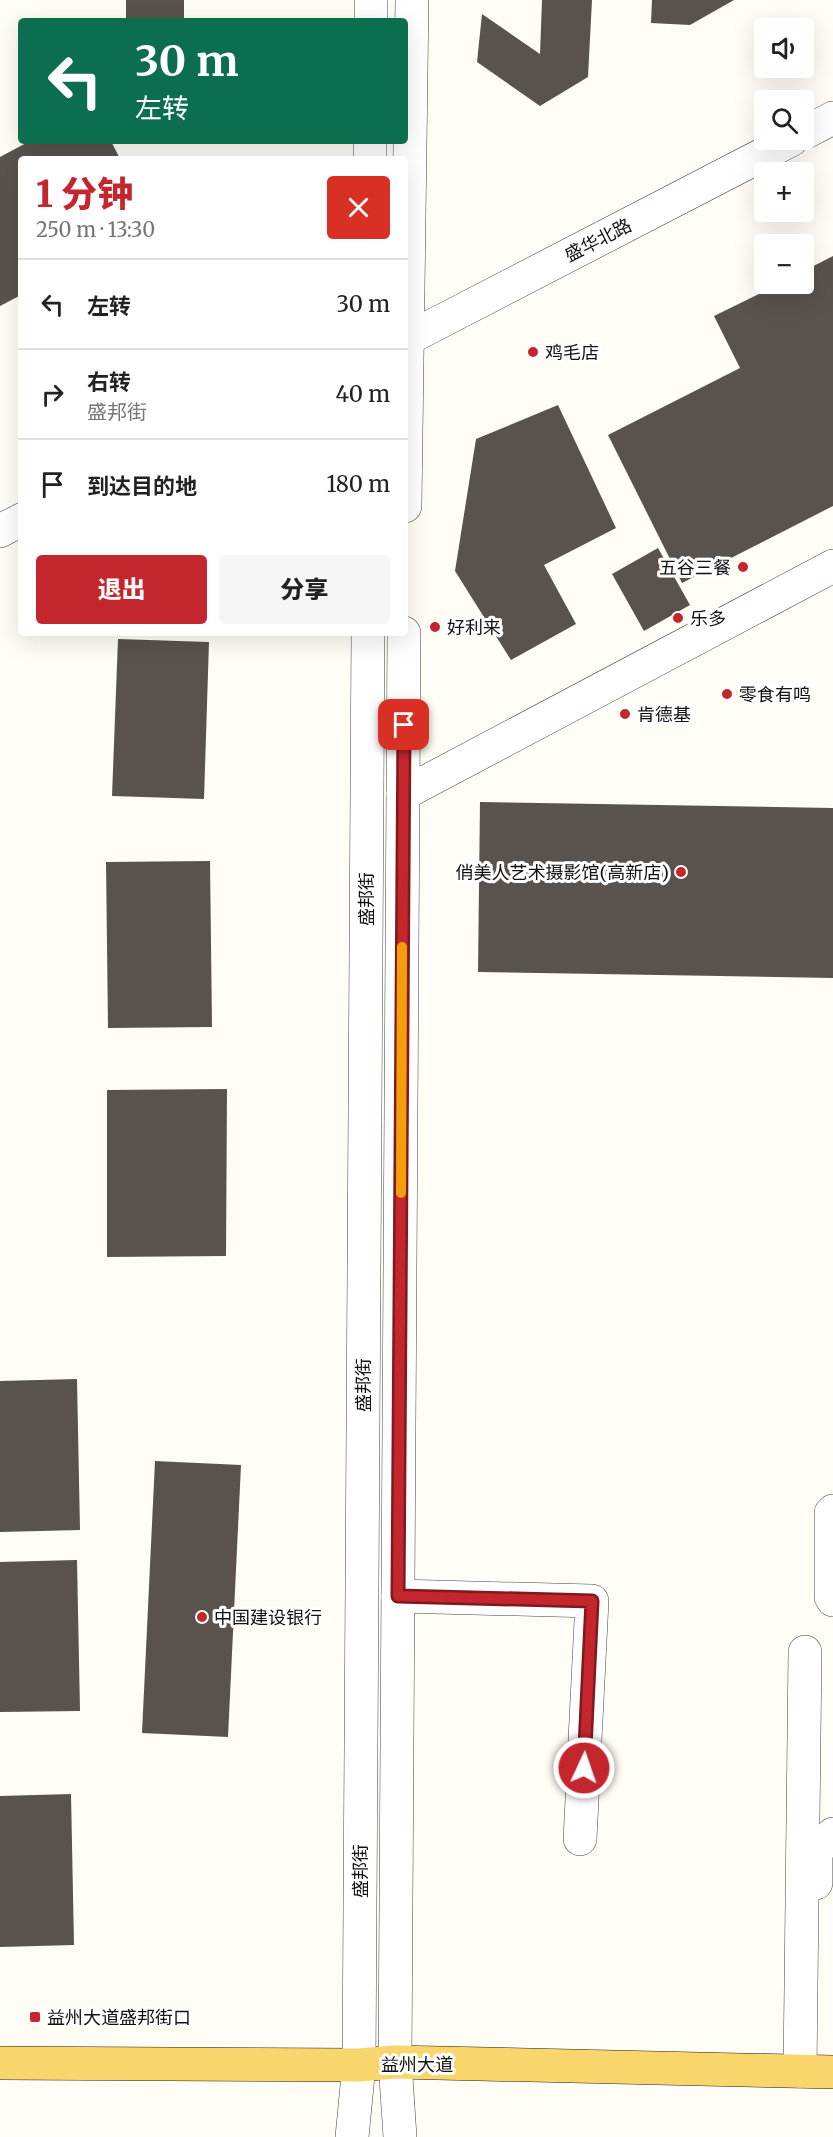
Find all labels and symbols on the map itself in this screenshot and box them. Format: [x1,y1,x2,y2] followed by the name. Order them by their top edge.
[561,213,635,267] street label: 盛华北路
[545,341,599,364] place label: 鸡毛店
[526,345,540,359] marker: 鸡毛店
[659,556,731,579] place label: 五谷三餐
[736,560,750,574] marker: 五谷三餐
[690,607,726,630] place label: 乐多
[671,611,685,625] marker: 乐多
[447,616,501,639] place label: 好利来
[428,620,442,634] marker: 好利来
[739,683,811,706] place label: 零食有鸣
[720,687,734,701] marker: 零食有鸣
[378,699,429,750] pin
[637,703,691,726] place label: 肯德基
[618,707,632,721] marker: 肯德基
[456,861,669,884] place label: 俏美人艺术摄影馆(高新店)
[674,865,688,879] marker: 俏美人艺术摄影馆(高新店)
[355,872,378,926] street label: 盛邦街
[352,1358,375,1412] street label: 盛邦街
[214,1606,322,1629] place label: 中国建设银行
[195,1610,209,1624] marker: 中国建设银行
[552,1736,616,1800] position arrow
[349,1844,372,1898] street label: 盛邦街
[47,2006,191,2029] place label: 益州大道盛邦街口
[28,2010,42,2024] marker: 益州大道盛邦街口
[381,2053,453,2076] street label: 益州大道

